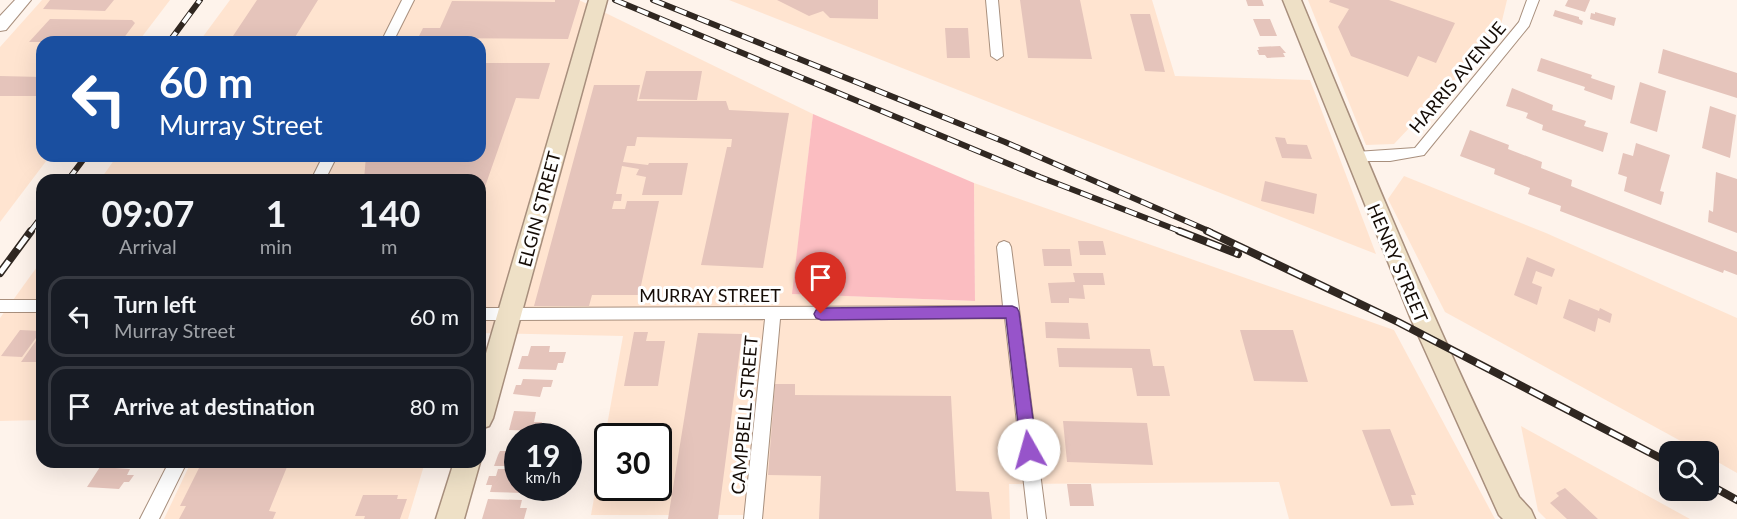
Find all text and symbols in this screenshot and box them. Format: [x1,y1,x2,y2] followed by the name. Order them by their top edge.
[1404,17,1510,137] street label: HARRIS AVENUE
[159,57,253,107] text: 60 m
[60,60,138,138] icon: left
[159,108,323,141] text: Murray Street
[513,148,565,269] street label: ELGIN STREET
[102,191,194,235] text: 09:07
[266,191,287,235] text: 1
[358,191,420,235] text: 140
[1363,200,1433,326] street label: HENRY STREET
[119,234,177,258] text: Arrival
[260,234,292,258] text: min
[381,234,397,258] text: m
[795,252,846,314] pin
[804,261,837,294] icon: arrive
[639,284,781,306] street label: MURRAY STREET
[114,291,196,318] text: Turn left
[63,300,96,333] icon: left
[410,303,459,330] text: 60 m
[114,318,235,342] text: Murray Street
[726,334,762,495] street label: CAMPBELL STREET
[63,390,96,423] icon: arrive
[114,393,315,420] text: Arrive at destination
[410,393,459,420] text: 80 m
[997,418,1061,482] position arrow
[594,423,672,501] speed limit sign: 30
[526,437,560,473] text: 19
[1659,441,1719,501] map controls
[1659,441,1719,501] button: search
[525,468,561,486] text: km/h

